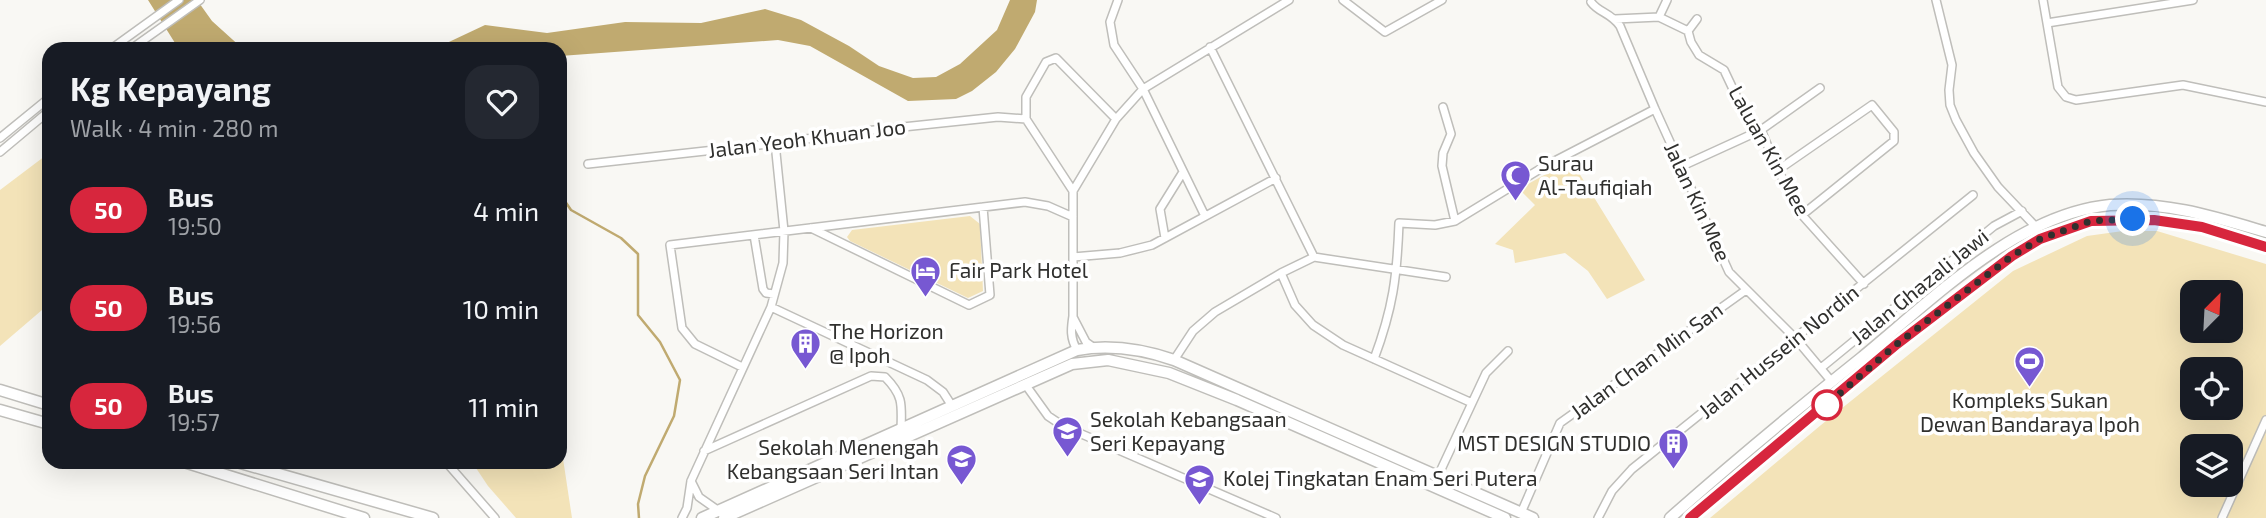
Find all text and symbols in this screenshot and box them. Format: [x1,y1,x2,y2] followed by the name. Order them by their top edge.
[465,65,539,139] button: heart
[70,68,271,108] text: Kg Kepayang
[1724,81,1816,219] street label: Laluan Kin Mee
[707,113,907,162] street label: Jalan Yeoh Khuan Joo
[70,114,278,142] text: Walk · 4 min · 280 m
[1660,138,1737,265] street label: Jalan Kin Mee
[1538,150,1653,199] place label: Surau Al-Taufiqiah
[1498,159,1532,203] mosque icon: Surau Al-Taufiqiah
[168,181,214,212] text: Bus
[94,195,123,224] text: 50
[473,195,539,226] text: 4 min
[2115,201,2150,236] your location
[168,212,222,240] text: 19:50
[1845,223,1993,349] street label: Jalan Ghazali Jawi
[909,254,943,298] hotel icon: Fair Park Hotel
[949,257,1089,282] place label: Fair Park Hotel
[168,279,214,310] text: Bus
[1693,279,1863,423] street label: Jalan Hussein Nordin
[2180,280,2244,343] north arrow
[2180,280,2243,497] map controls
[94,293,123,322] text: 50
[463,293,539,324] text: 10 min
[1565,296,1727,423] street label: Jalan Chan Min San
[168,310,221,338] text: 19:56
[829,318,944,367] place label: The Horizon @ Ipoh
[789,327,823,371] building icon: The Horizon @ Ipoh
[2013,344,2047,388] sports icon: Kompleks Sukan Dewan Bandaraya Ipoh
[2180,357,2243,420] button: locate
[168,377,214,408] text: Bus
[1920,387,2140,436] place label: Kompleks Sukan Dewan Bandaraya Ipoh
[1812,390,1842,420] unlabelled marker
[94,391,123,420] text: 50
[468,391,539,422] text: 11 min
[1090,406,1287,455] place label: Sekolah Kebangsaan Seri Kepayang
[168,408,220,436] text: 19:57
[1050,415,1084,459] school or university icon: Sekolah Kebangsaan Seri Kepayang
[1657,427,1691,471] building icon: MST DESIGN STUDIO
[1457,430,1651,455] place label: MST DESIGN STUDIO
[727,434,939,483] place label: Sekolah Menengah Kebangsaan Seri Intan
[2180,434,2243,497] button: layers
[945,443,979,487] school or university icon: Sekolah Menengah Kebangsaan Seri Intan
[1183,462,1217,506] school or university icon: Kolej Tingkatan Enam Seri Putera
[1223,465,1538,491] place label: Kolej Tingkatan Enam Seri Putera

